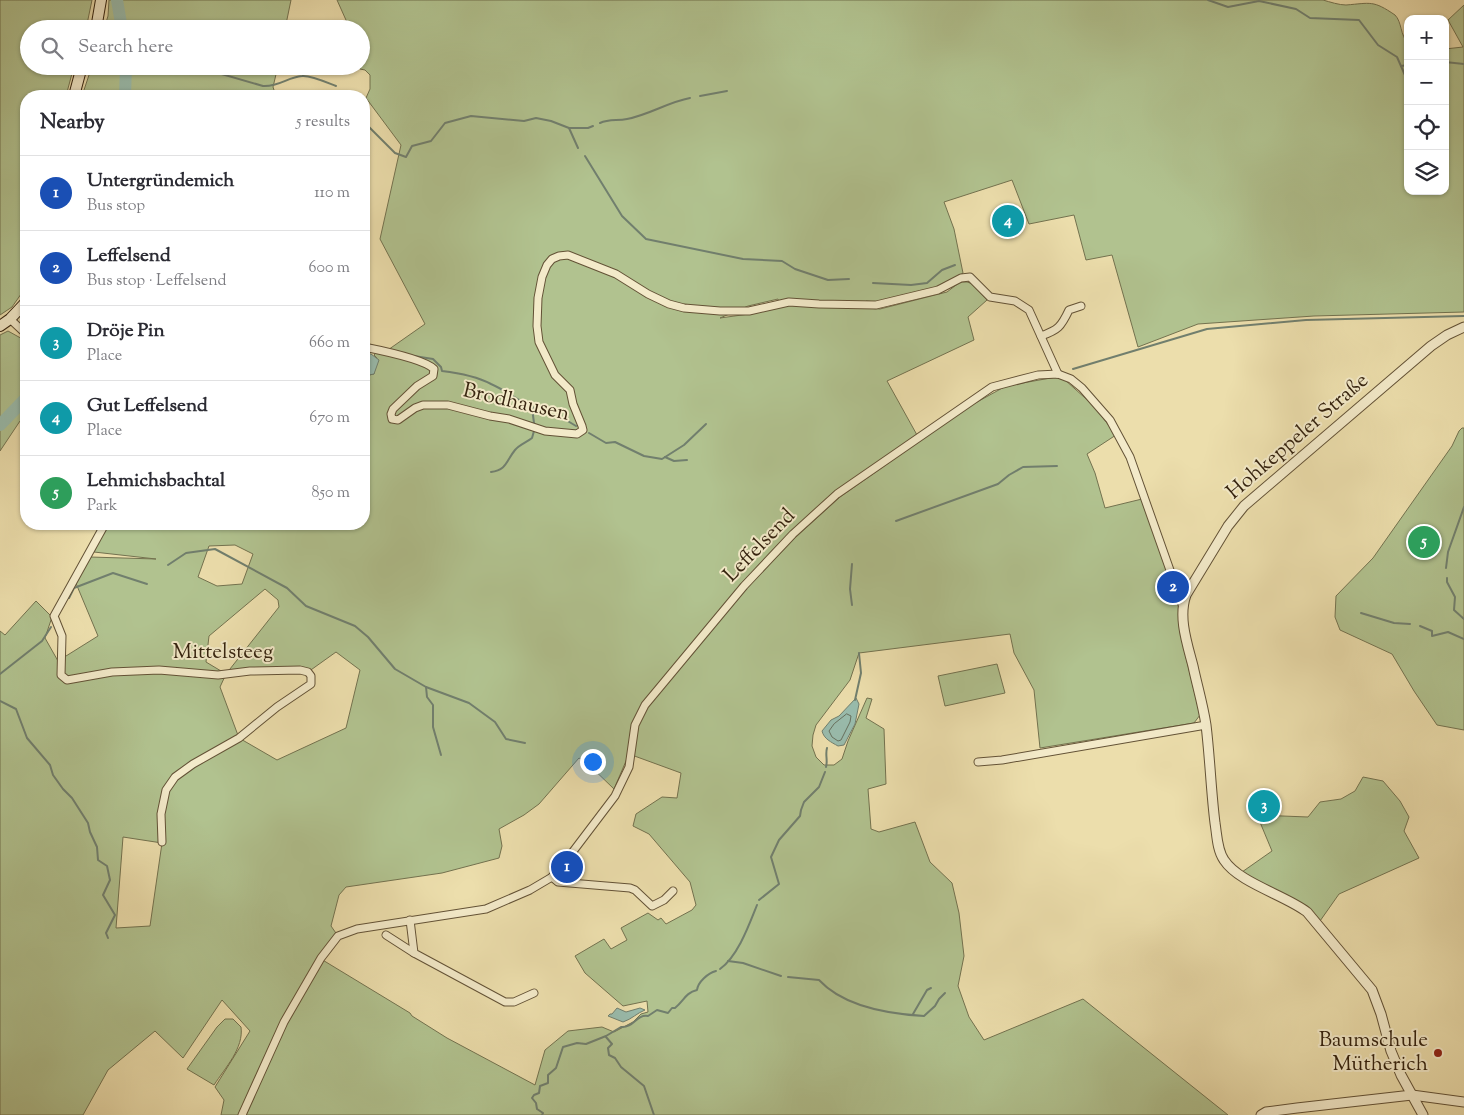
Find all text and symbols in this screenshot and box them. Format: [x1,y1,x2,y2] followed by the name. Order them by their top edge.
[1404,15,1449,195] map controls
[1404,15,1449,60] button: +
[20,20,370,75] search box
[38,34,66,62] icon: search
[78,34,173,61] text: Search here
[1404,60,1449,105] button: −
[1404,105,1449,150] button: locate
[40,108,105,138] text: Nearby
[296,111,350,134] text: 5 results
[1404,150,1449,195] button: layers
[87,168,234,195] text: Untergründemich
[53,182,59,205] text: 1
[314,182,350,205] text: 110 m
[87,195,145,218] text: Bus stop
[992,202,1024,240] pin: 4
[87,243,171,270] text: Leffelsend
[52,257,60,280] text: 2
[308,257,350,280] text: 600 m
[87,270,227,293] text: Bus stop · Leffelsend
[87,318,165,345] text: Dröje Pin
[53,332,59,355] text: 3
[309,332,350,355] text: 660 m
[87,345,122,368] text: Place
[1220,367,1376,507] street label: Hohkeppeler Straße
[460,376,572,430] street label: Brodhausen
[87,393,208,420] text: Gut Leffelsend
[52,407,60,430] text: 4
[309,407,350,430] text: 670 m
[87,420,122,443] text: Place
[87,468,225,495] text: Lehmichsbachtal
[53,482,59,505] text: 5
[311,482,350,505] text: 850 m
[87,495,118,518] text: Park
[717,502,803,590] street label: Leffelsend
[1408,523,1440,561] pin: 5
[1157,568,1189,606] pin: 2
[173,638,273,668] street label: Mittelsteeg
[580,749,606,775] your location
[1248,787,1280,825] pin: 3
[551,848,583,886] pin: 1
[1319,1026,1428,1080] place label: Baumschule Mütherich
[1432,1047,1444,1059] marker: Baumschule Mütherich

